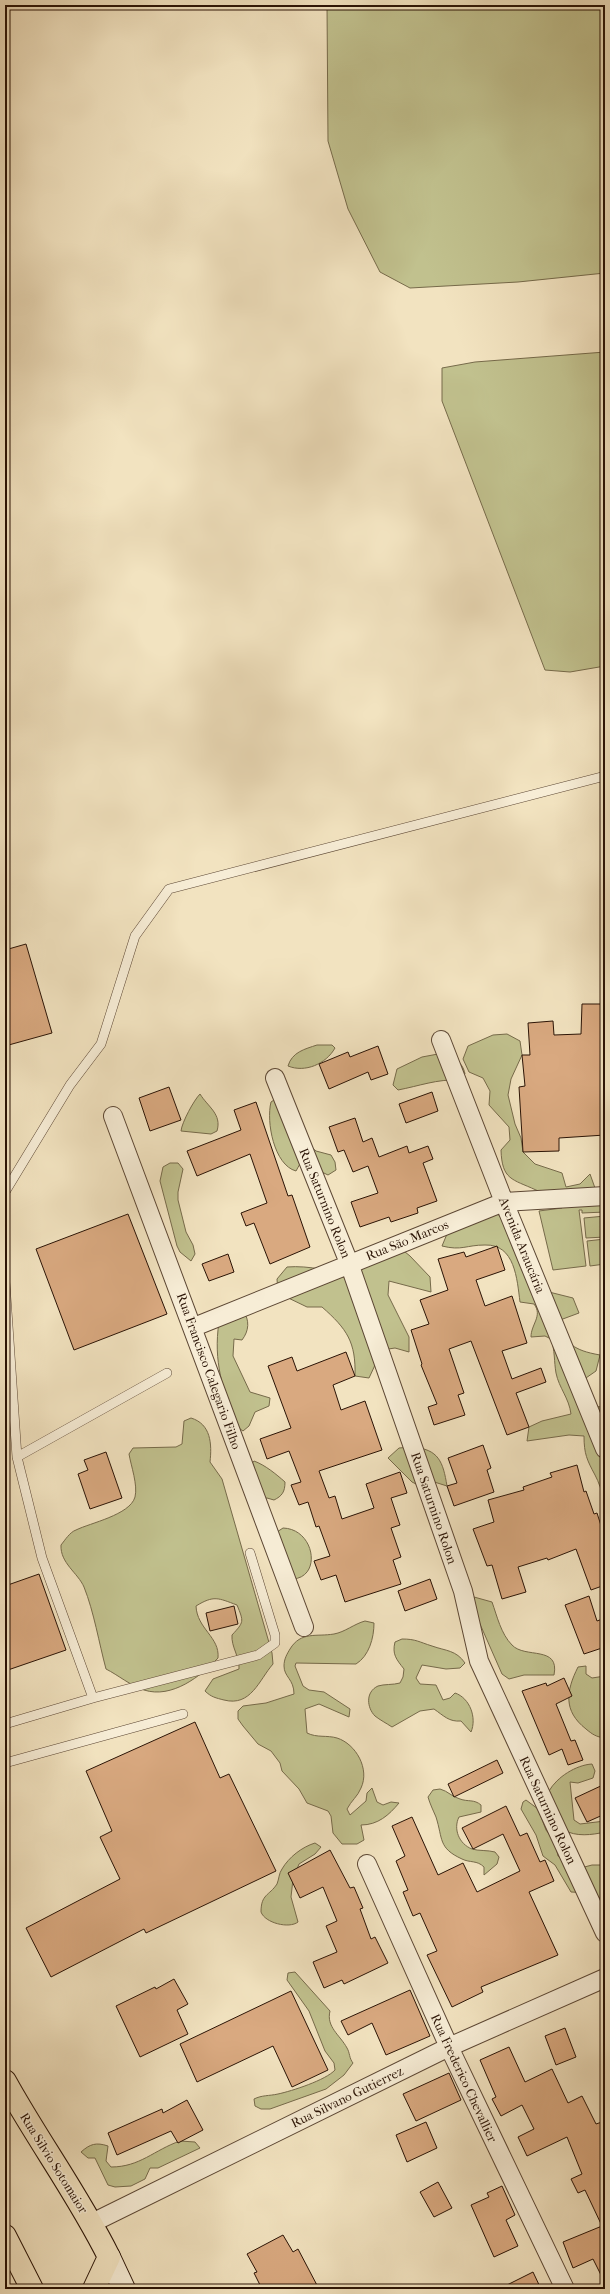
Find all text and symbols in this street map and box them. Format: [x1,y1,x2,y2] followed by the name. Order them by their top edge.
[296,1146,354,1261] street label: Rua Saturnino Rolon
[495,1194,548,1296] street label: Avenida Araucária
[363,1216,451,1263] street label: Rua São Marcos
[174,1291,244,1452] street label: Rua Francisco Calegario Filho
[408,1450,460,1566] street label: Rua Saturnino Rolon
[516,1754,580,1867] street label: Rua Saturnino Rolon
[428,2012,501,2145] street label: Rua Frederico Chevallier
[288,2063,406,2131] street label: Rua Silvano Gutierrez
[17,2110,91,2217] street label: Rua Silvio Sotomaior

